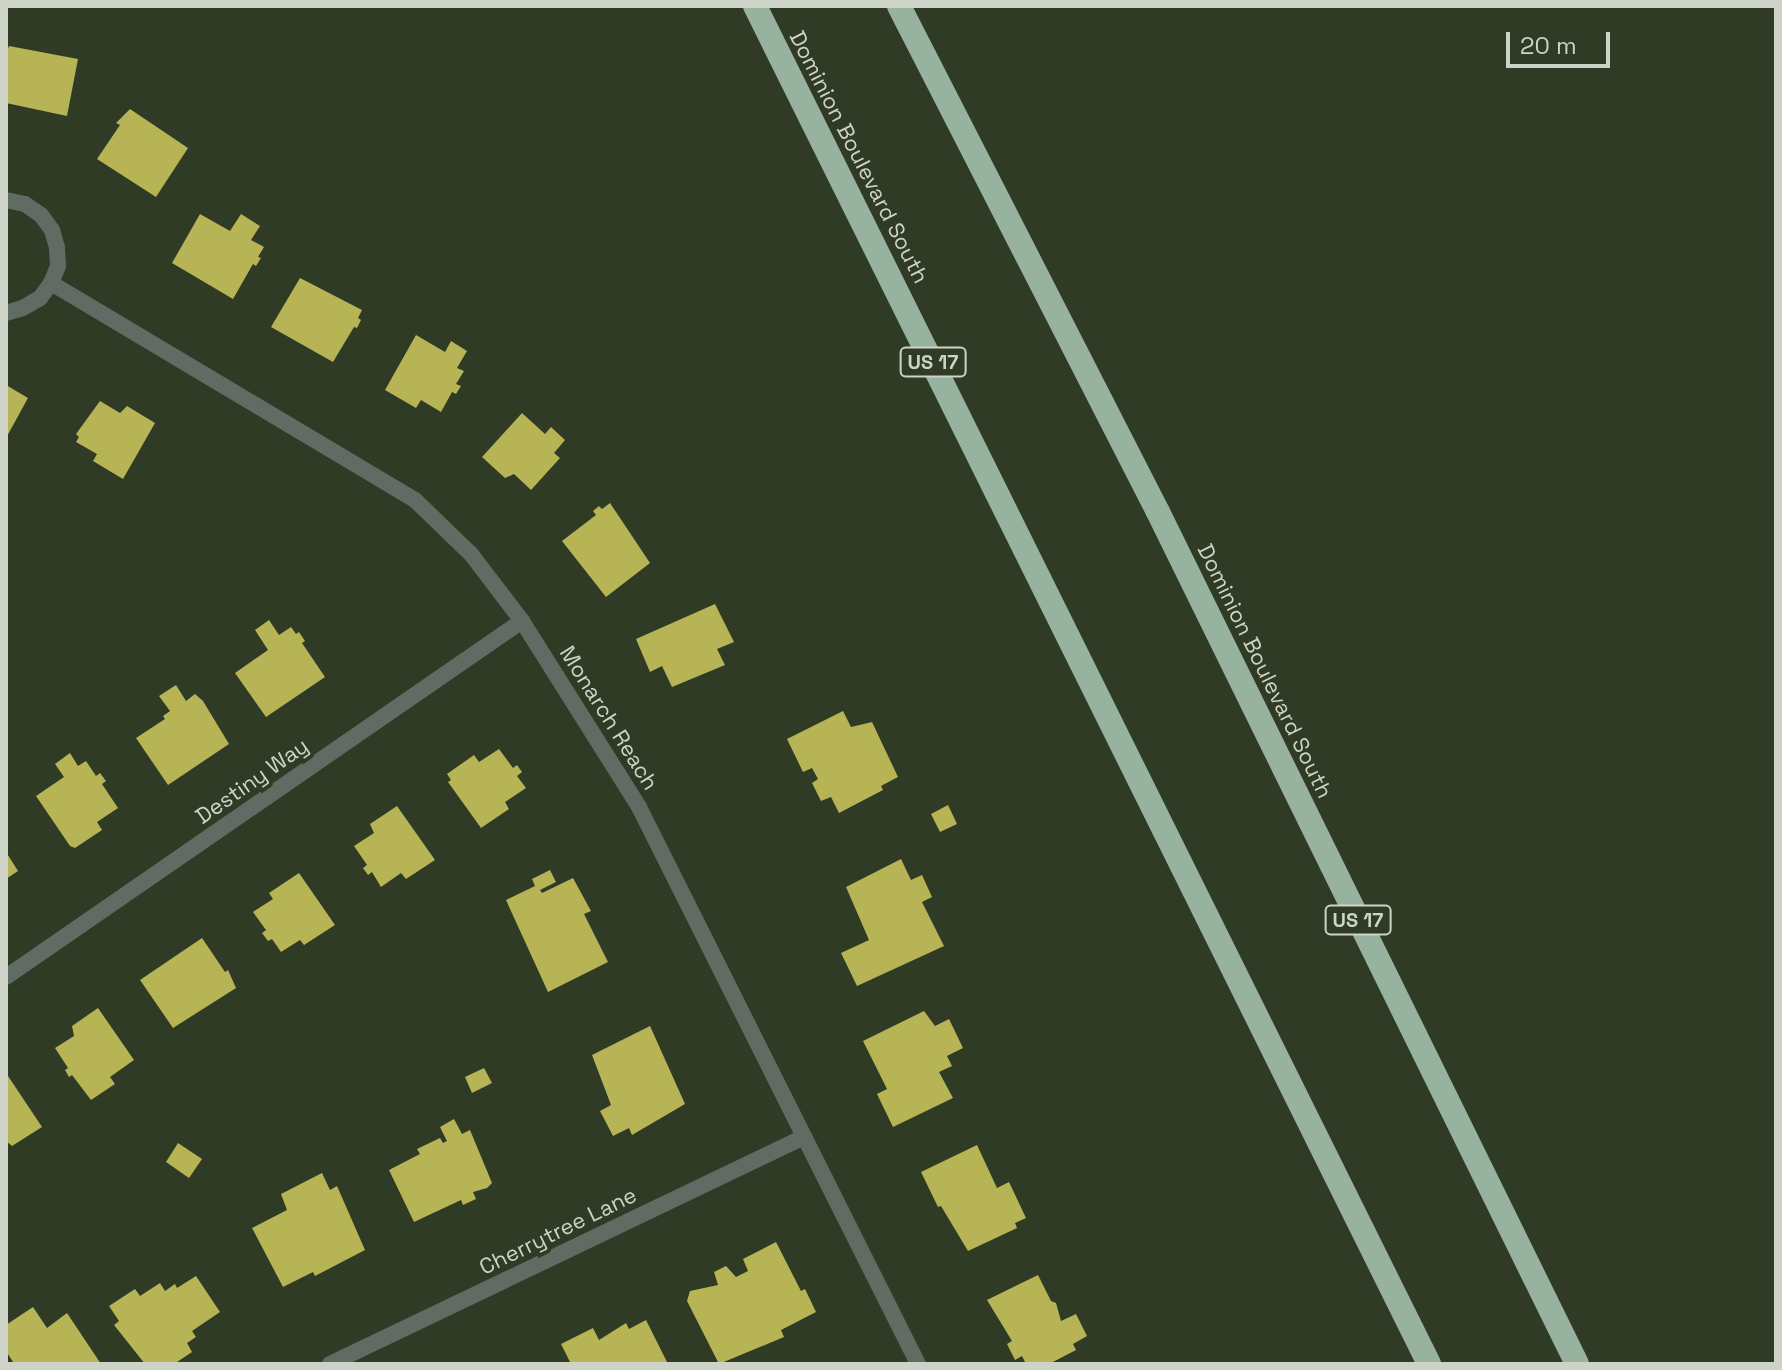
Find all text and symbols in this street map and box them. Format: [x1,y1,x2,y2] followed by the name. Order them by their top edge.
[1510,16,1614,66] scale bar
[784,26,934,288] street label: Dominion Boulevard South
[1520,30,1577,61] text: 20 m
[899,346,967,378] road number: US 17
[1192,540,1338,802] street label: Dominion Boulevard South
[554,641,664,795] street label: Monarch Reach
[190,732,314,830] street label: Destiny Way
[1324,904,1392,936] road number: US 17
[475,1182,641,1280] street label: Cherrytree Lane

